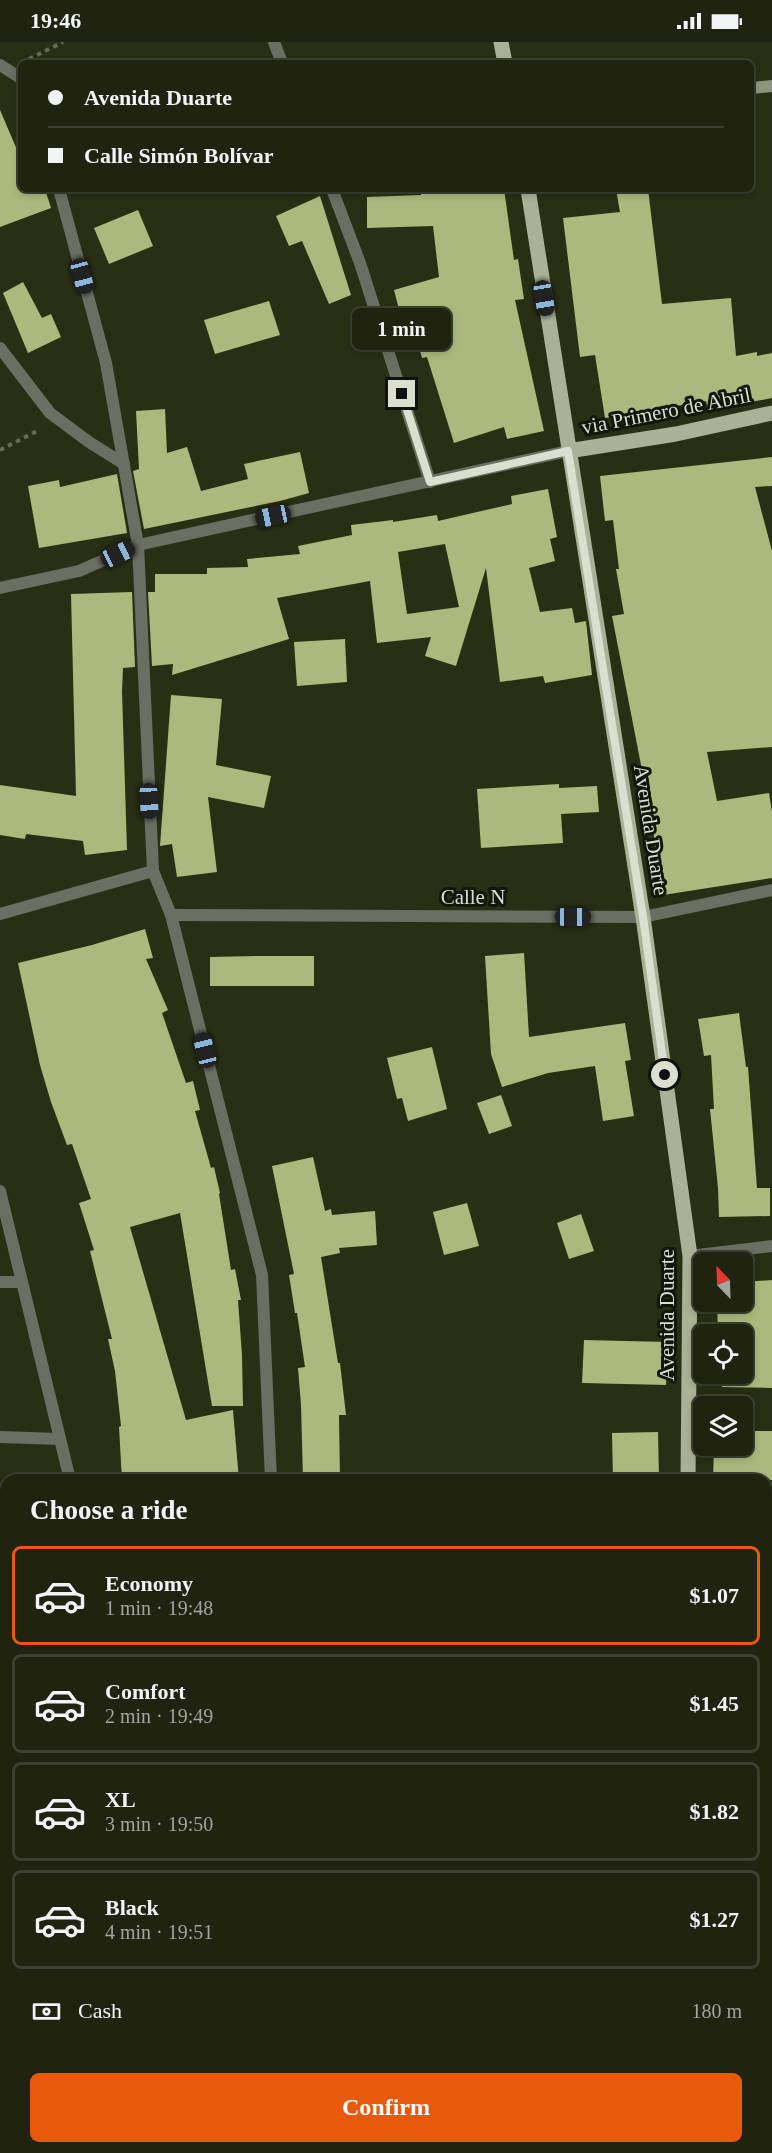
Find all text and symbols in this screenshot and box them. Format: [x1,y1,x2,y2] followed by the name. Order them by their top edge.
[30,8,81,33] text: 19:46
[84,85,232,110] text: Avenida Duarte
[84,143,273,168] text: Calle Simón Bolívar
[69,256,95,296] car
[532,279,556,317] car
[352,307,452,349] callout: 1 min
[377,318,426,340] text: 1 min
[388,380,415,407] route end
[579,383,753,439] street label: via Primero de Abril
[254,503,292,529] car
[98,538,138,570] car
[629,763,673,897] street label: Avenida Duarte
[139,783,159,819] car
[441,885,505,909] street label: Calle N
[555,908,591,926] car
[192,1030,218,1070] car
[651,1061,678,1088] route start
[655,1249,679,1381] street label: Avenida Duarte
[693,1252,753,1312] north arrow
[693,1252,753,1456] map controls
[693,1324,753,1384] button: locate
[693,1396,753,1456] button: layers
[30,1495,188,1525] text: Choose a ride
[33,1569,87,1623] icon: car
[105,1571,193,1596] text: Economy
[690,1583,739,1608] text: $1.07
[105,1597,213,1619] text: 1 min · 19:48
[33,1677,87,1731] icon: car
[105,1679,186,1704] text: Comfort
[690,1691,739,1716] text: $1.45
[105,1705,213,1727] text: 2 min · 19:49
[33,1785,87,1839] icon: car
[105,1787,136,1812] text: XL
[690,1799,739,1824] text: $1.82
[105,1813,213,1835] text: 3 min · 19:50
[33,1893,87,1947] icon: car
[105,1895,159,1920] text: Black
[690,1907,739,1932] text: $1.27
[105,1921,213,1943] text: 4 min · 19:51
[30,1995,63,2028] icon: cash
[78,1998,122,2023] text: Cash
[691,2000,742,2022] text: 180 m
[30,2073,742,2142] button: Confirm

